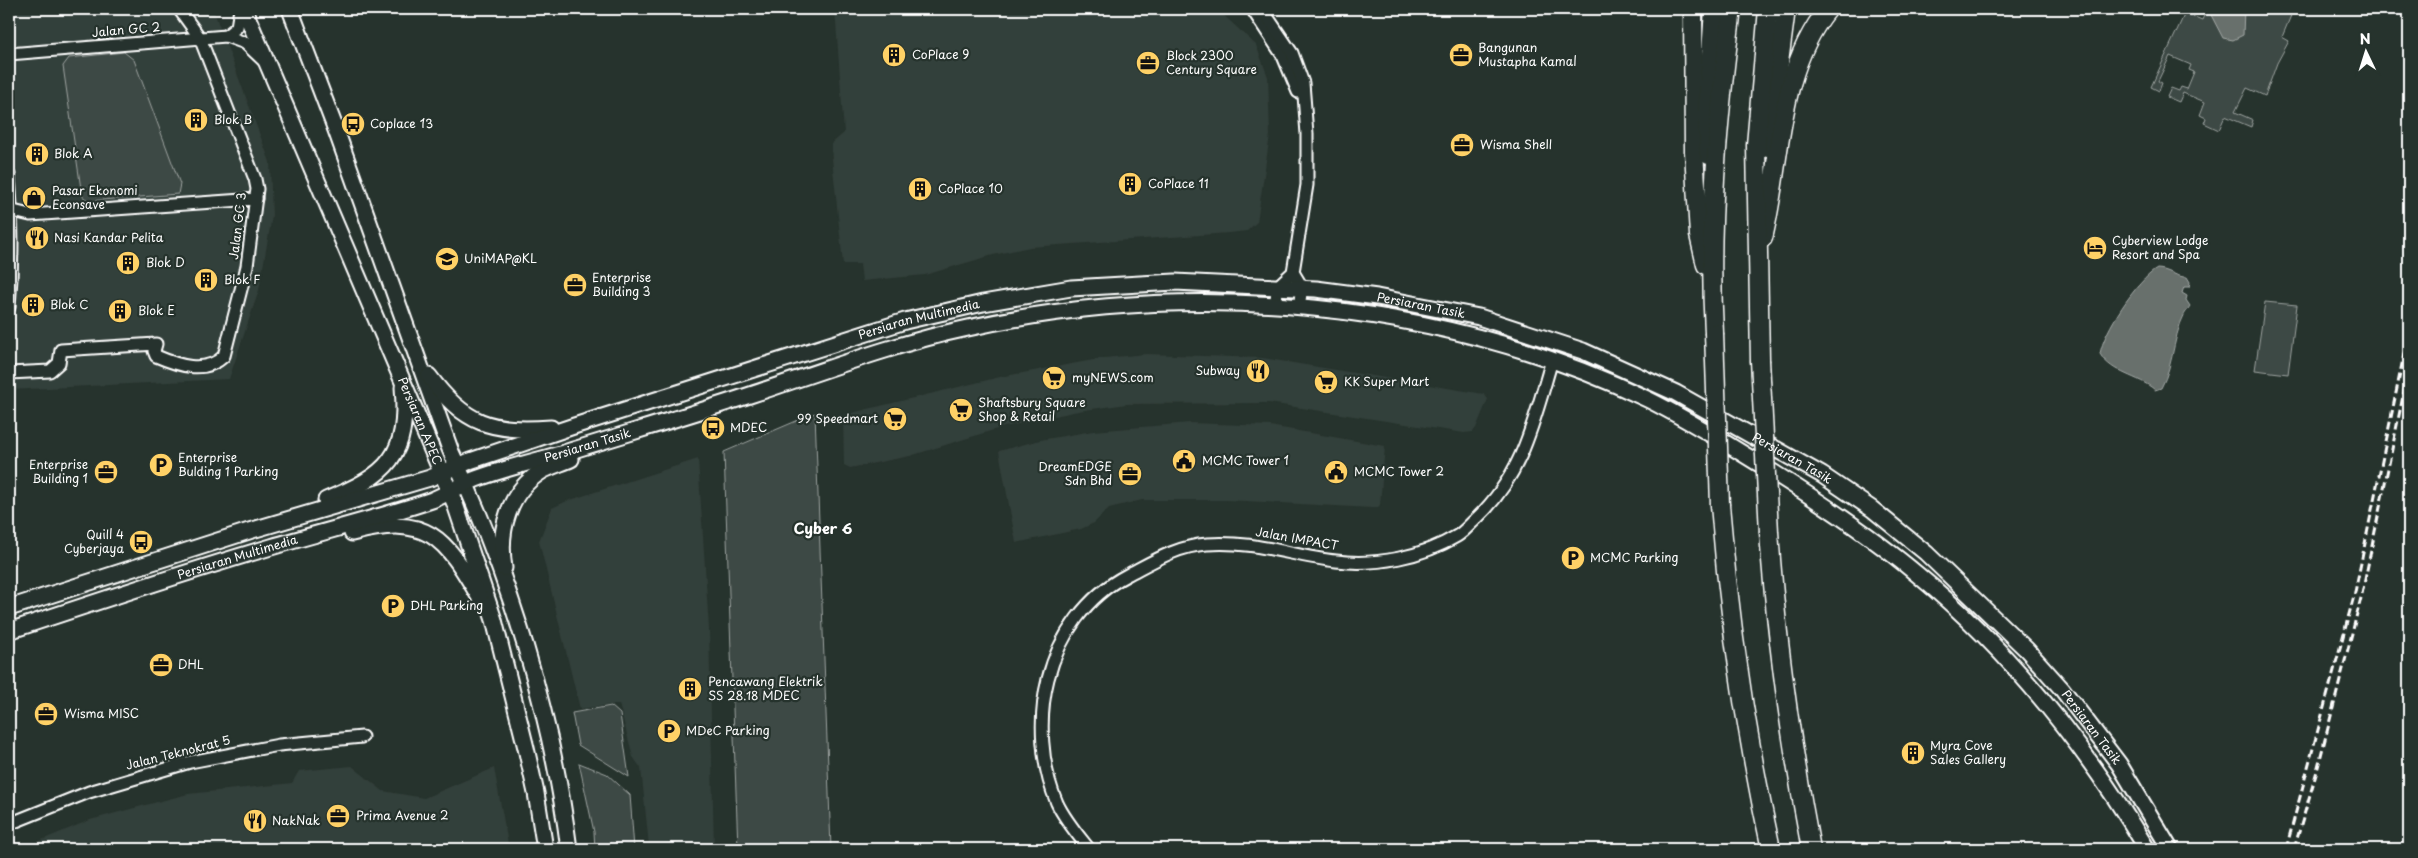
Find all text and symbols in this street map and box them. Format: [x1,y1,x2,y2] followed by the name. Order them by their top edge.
[91,17,161,41] street label: Jalan GC 2
[2340,28,2390,78] north arrow
[2359,28,2371,49] text: N
[1478,38,1577,70] place label: Bangunan Mustapha Kamal
[881,42,907,68] building icon: CoPlace 9
[1448,42,1474,68] office icon: Bangunan Mustapha Kamal
[912,45,969,63] place label: CoPlace 9
[1166,46,1257,78] place label: Block 2300 Century Square
[1135,50,1161,76] office icon: Block 2300 Century Square
[183,107,209,133] building icon: Blok B
[214,110,252,128] place label: Blok B
[340,111,366,137] bus stop icon: Coplace 13
[370,114,433,132] place label: Coplace 13
[1449,132,1475,158] office icon: Wisma Shell
[1480,135,1552,153] place label: Wisma Shell
[24,141,50,167] building icon: Blok A
[54,144,92,162] place label: Blok A
[1117,171,1143,197] building icon: CoPlace 11
[1148,174,1209,192] place label: CoPlace 11
[907,176,933,202] building icon: CoPlace 10
[938,179,1003,197] place label: CoPlace 10
[52,181,138,213] place label: Pasar Ekonomi Econsave
[21,185,47,211] shop icon: Pasar Ekonomi Econsave
[224,191,250,260] street label: Jalan GC 3
[24,225,50,251] restaurant icon: Nasi Kandar Pelita
[54,228,164,246] place label: Nasi Kandar Pelita
[2112,231,2208,263] place label: Cyberview Lodge Resort and Spa
[2082,235,2108,261] hotel icon: Cyberview Lodge Resort and Spa
[434,246,460,272] school or university icon: UniMAP@KL
[464,249,537,267] place label: UniMAP@KL
[115,250,141,276] building icon: Blok D
[146,253,185,271] place label: Blok D
[193,267,219,293] building icon: Blok F
[592,268,651,300] place label: Enterprise Building 3
[224,270,260,288] place label: Blok F
[562,272,588,298] office icon: Enterprise Building 3
[1375,287,1467,322] street label: Persiaran Tasik
[20,292,46,318] building icon: Blok C
[856,294,981,343] street label: Persiaran Multimedia
[50,295,89,313] place label: Blok C
[107,298,133,324] building icon: Blok E
[138,301,175,319] place label: Blok E
[1245,358,1271,384] restaurant icon: Subway
[1195,361,1240,379] place label: Subway
[1041,365,1067,391] supermarket icon: myNEWS.com
[1072,368,1154,386] place label: myNEWS.com
[1313,369,1339,395] supermarket icon: KK Super Mart
[1344,372,1429,390] place label: KK Super Mart
[394,374,447,467] street label: Persiaran APEC
[978,393,1086,425] place label: Shaftsbury Square Shop & Retail
[948,397,974,423] supermarket icon: Shaftsbury Square Shop & Retail
[882,406,908,432] supermarket icon: 99 Speedmart
[797,409,878,427] place label: 99 Speedmart
[700,415,726,441] bus stop icon: MDEC
[730,418,767,436] place label: MDEC
[542,423,633,466] street label: Persiaran Tasik
[1749,428,1836,488] street label: Persiaran Tasik
[178,448,278,480] place label: Enterprise Bulding 1 Parking
[1171,448,1197,474] public building icon: MCMC Tower 1
[1202,451,1289,469] place label: MCMC Tower 1
[148,452,174,478] parking icon: Enterprise Bulding 1 Parking
[29,455,88,487] place label: Enterprise Building 1
[1038,457,1112,489] place label: DreamEDGE Sdn Bhd
[93,459,119,485] office icon: Enterprise Building 1
[1323,459,1349,485] public building icon: MCMC Tower 2
[1117,461,1143,487] office icon: DreamEDGE Sdn Bhd
[1354,462,1444,480] place label: MCMC Tower 2
[794,516,853,539] district label: Cyber 6
[1254,522,1341,554] street label: Jalan IMPACT
[64,525,124,557] place label: Quill 4 Cyberjaya
[128,529,154,555] bus stop icon: Quill 4 Cyberjaya
[175,530,300,583] street label: Persiaran Multimedia
[1560,545,1586,571] parking icon: MCMC Parking
[1590,548,1679,566] place label: MCMC Parking
[380,593,406,619] parking icon: DHL Parking
[410,596,483,614] place label: DHL Parking
[148,652,174,678] office icon: DHL
[178,655,204,673] place label: DHL
[708,672,823,704] place label: Pencawang Elektrik SS 28.18 MDEC
[677,676,703,702] building icon: Pencawang Elektrik SS 28.18 MDEC
[2058,686,2126,768] street label: Persiaran Tasik
[33,701,59,727] office icon: Wisma MISC
[64,704,139,722] place label: Wisma MISC
[656,718,682,744] parking icon: MDeC Parking
[686,721,770,739] place label: MDeC Parking
[124,730,232,774] street label: Jalan Teknokrat 5
[1930,736,2006,768] place label: Myra Cove Sales Gallery
[1900,740,1926,766] building icon: Myra Cove Sales Gallery
[325,803,351,829] office icon: Prima Avenue 2
[356,806,449,824] place label: Prima Avenue 2
[242,808,268,834] restaurant icon: NakNak
[272,811,320,829] place label: NakNak

